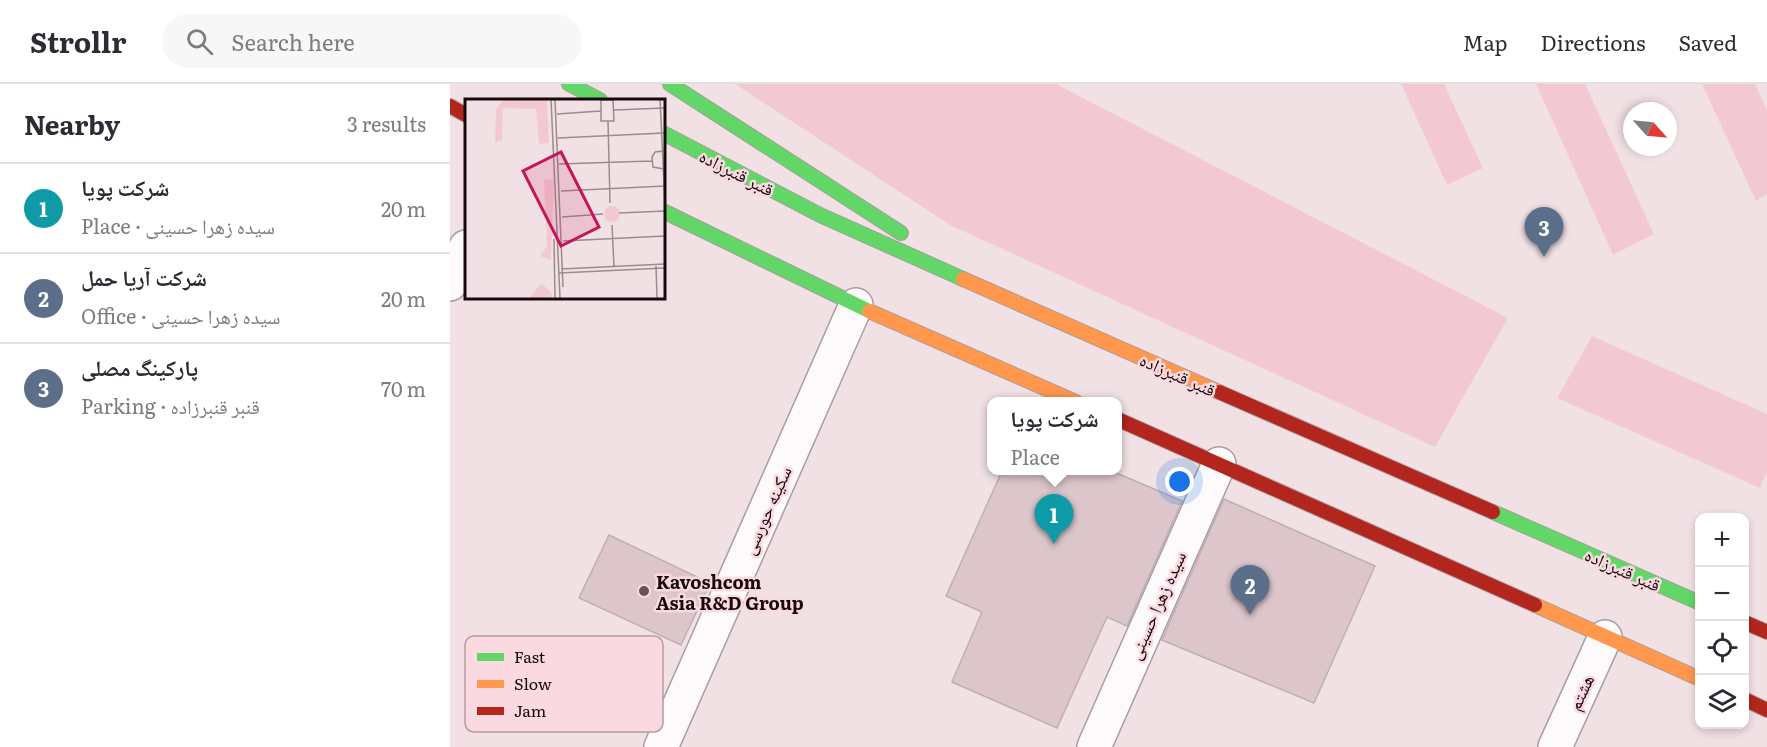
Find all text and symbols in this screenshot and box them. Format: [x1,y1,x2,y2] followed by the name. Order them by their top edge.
[162,14,582,68] search box
[30,20,126,62] text: Strollr
[183,25,216,58] icon: search
[231,25,355,58] text: Search here
[1463,26,1508,57] text: Map
[1541,26,1646,57] text: Directions
[1679,26,1737,57] text: Saved
[465,99,664,298] inset map
[1623,102,1677,156] north arrow
[24,104,120,143] text: Nearby
[347,108,426,138] text: 3 results
[695,142,779,202] street label: قنبر قنبرزاده
[81,170,169,203] text: شرکت پویا
[39,193,48,223] text: 1
[381,193,426,223] text: 20 m
[1524,208,1564,257] pin: 3
[81,210,275,240] text: Place · سیده زهرا حسینی
[81,260,207,293] text: شرکت آریا حمل
[38,283,49,313] text: 2
[381,283,426,313] text: 20 m
[81,300,281,330] text: Office · سیده زهرا حسینی
[1136,345,1220,403] street label: قنبر قنبرزاده
[81,350,198,383] text: پارکینگ مصلی
[38,373,49,403] text: 3
[381,373,426,403] text: 70 m
[81,390,260,420] text: Parking · قنبر قنبرزاده
[987,397,1122,475] popup
[1010,401,1099,434] text: شرکت پویا
[1010,441,1060,471] text: Place
[734,461,798,559] street label: سکینه حورسی
[1165,467,1194,496] your location
[1034,494,1074,544] pin: 1
[1695,513,1749,729] map controls
[1695,513,1749,567] button: +
[1581,540,1665,598] street label: قنبر قنبرزاده
[1120,546,1192,664] street label: سیده زهرا حسینی
[1230,566,1270,615] pin: 2
[1695,567,1749,621] button: −
[656,568,804,616] place label: Kavoshcom Asia R&D Group
[637,584,651,598] marker: Kavoshcom Asia R&D Group
[1695,621,1749,675] button: locate
[465,636,663,732] legend
[514,644,546,668] text: Fast
[1560,669,1600,715] street label: هشتم
[514,671,552,695] text: Slow
[1695,675,1749,729] button: layers
[514,698,547,722] text: Jam

